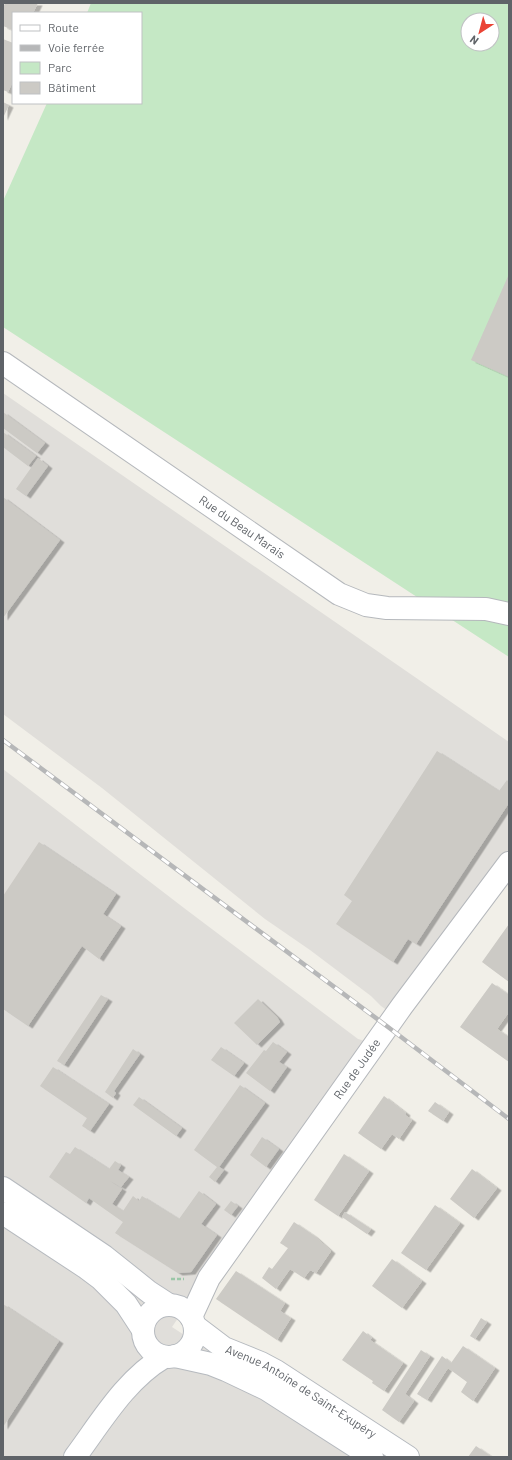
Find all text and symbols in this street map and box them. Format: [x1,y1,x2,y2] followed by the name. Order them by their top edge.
[12,12,142,104] legend
[460,12,500,52] north arrow
[48,20,79,34] text: Route
[467,33,481,48] text: N
[48,40,104,54] text: Voie ferrée
[48,60,72,74] text: Parc
[48,80,96,94] text: Bâtiment
[197,492,288,561] street label: Rue du Beau Marais
[330,1036,383,1101] street label: Rue de Judée
[224,1341,380,1441] street label: Avenue Antoine de Saint-Exupéry

